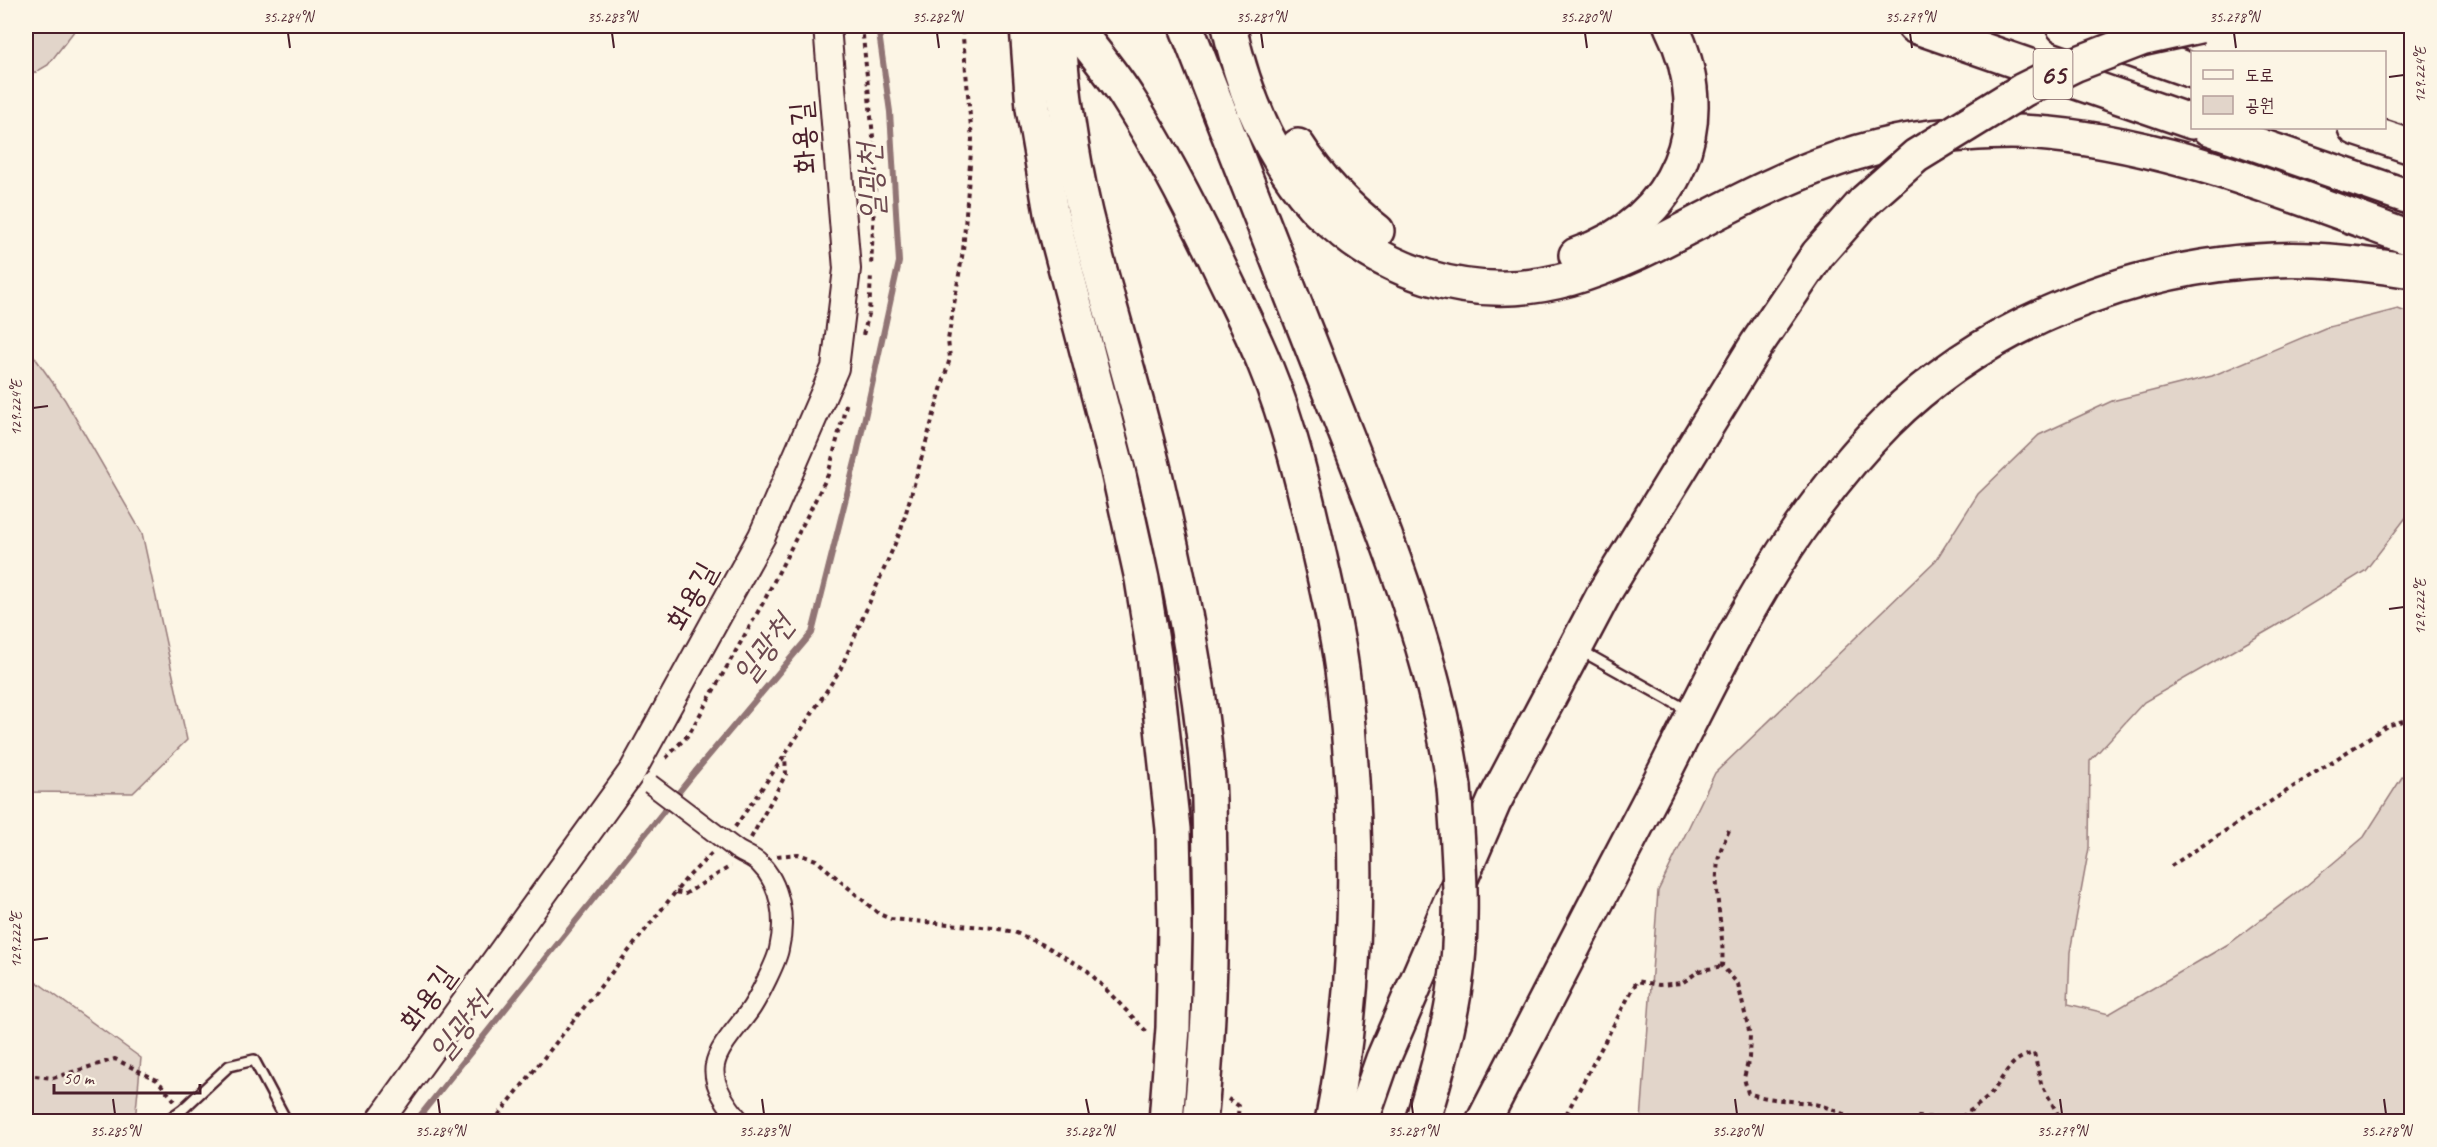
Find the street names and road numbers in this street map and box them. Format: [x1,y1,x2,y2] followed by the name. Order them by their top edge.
[2034,49,2072,99] road number: 65
[781,100,825,176] street label: 화용길
[657,555,725,637] street label: 화용길
[390,958,464,1038] street label: 화용길

